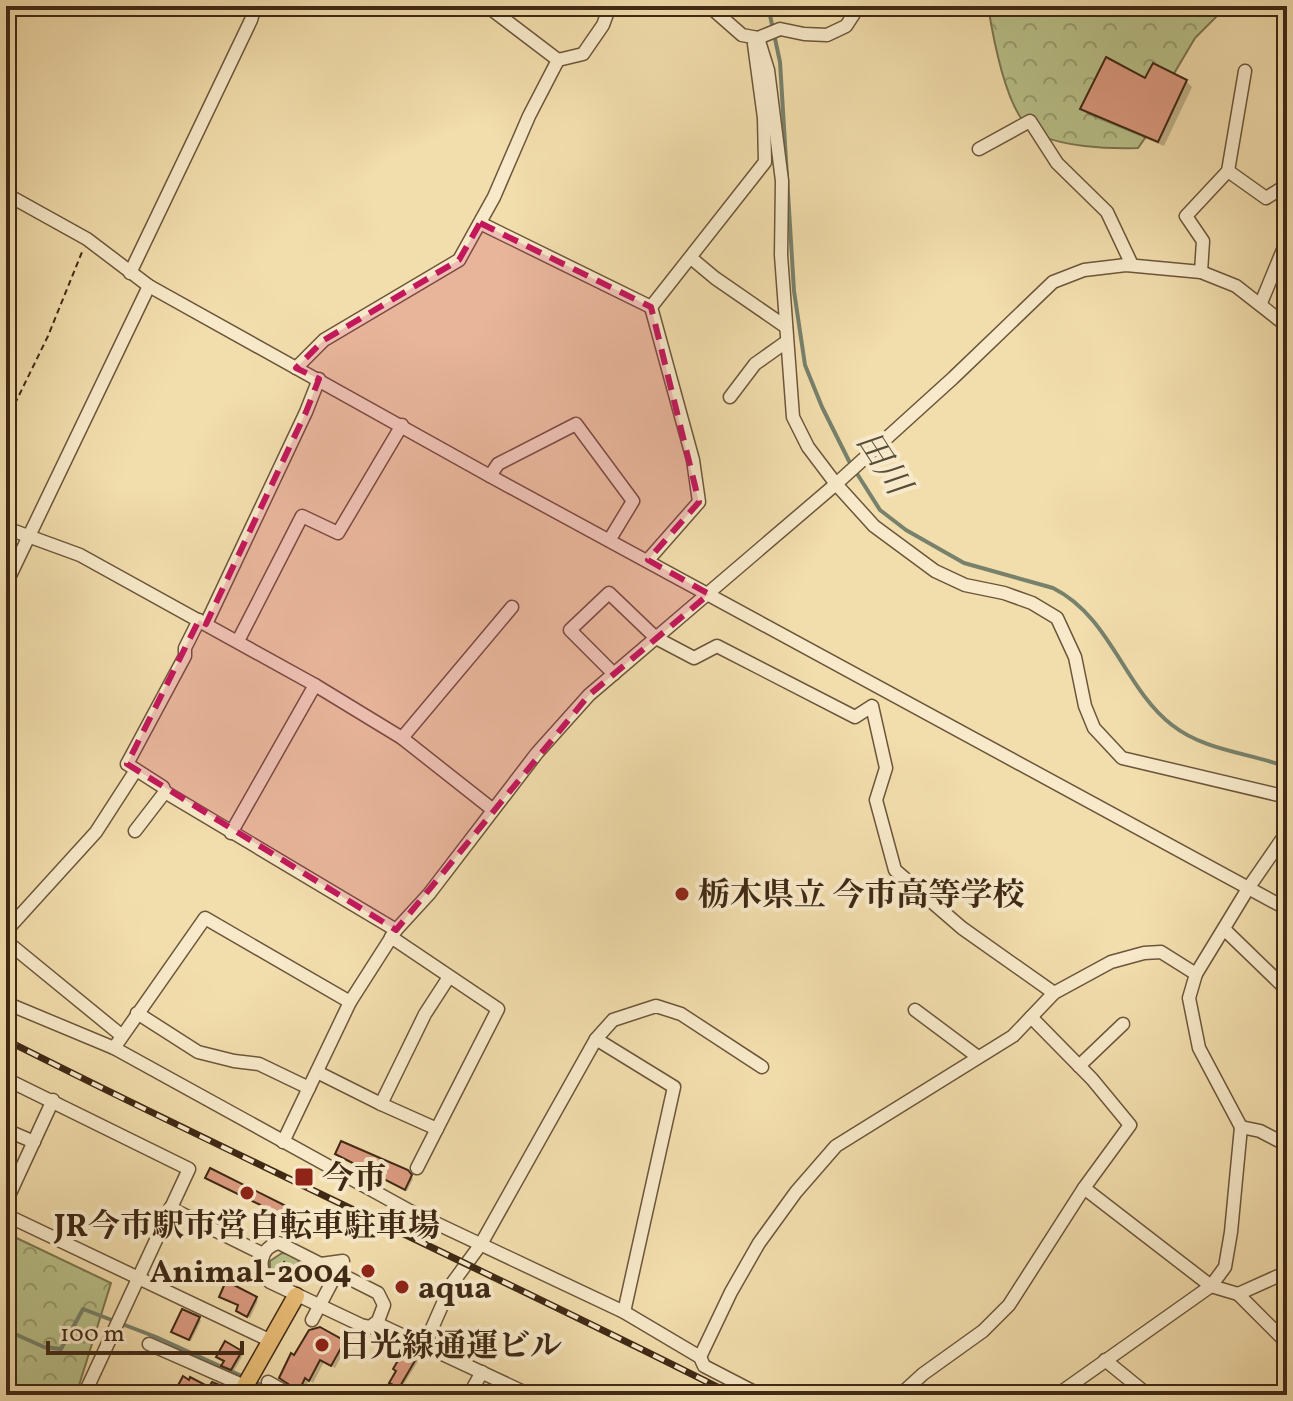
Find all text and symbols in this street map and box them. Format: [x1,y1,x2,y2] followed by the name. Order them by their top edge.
[843,423,921,509] water label: 田川
[698,875,1024,919] place label: 栃木県立 今市高等学校
[673,885,691,903] marker: 栃木県立 今市高等学校
[322,1158,386,1202] place label: 今市
[293,1166,315,1188] marker: 今市
[238,1184,256,1202] marker: JR今市駅市営自転車駐車場
[53,1206,440,1250] place label: JR今市駅市営自転車駐車場
[150,1252,352,1296] place label: Animal-2004
[359,1262,377,1280] marker: Animal-2004
[418,1268,492,1312] place label: aqua
[393,1278,411,1296] marker: aqua
[48,1305,242,1355] scale bar
[60,1318,125,1352] text: 100 m
[338,1326,562,1370] place label: 日光線通運ビル
[313,1336,331,1354] marker: 日光線通運ビル

